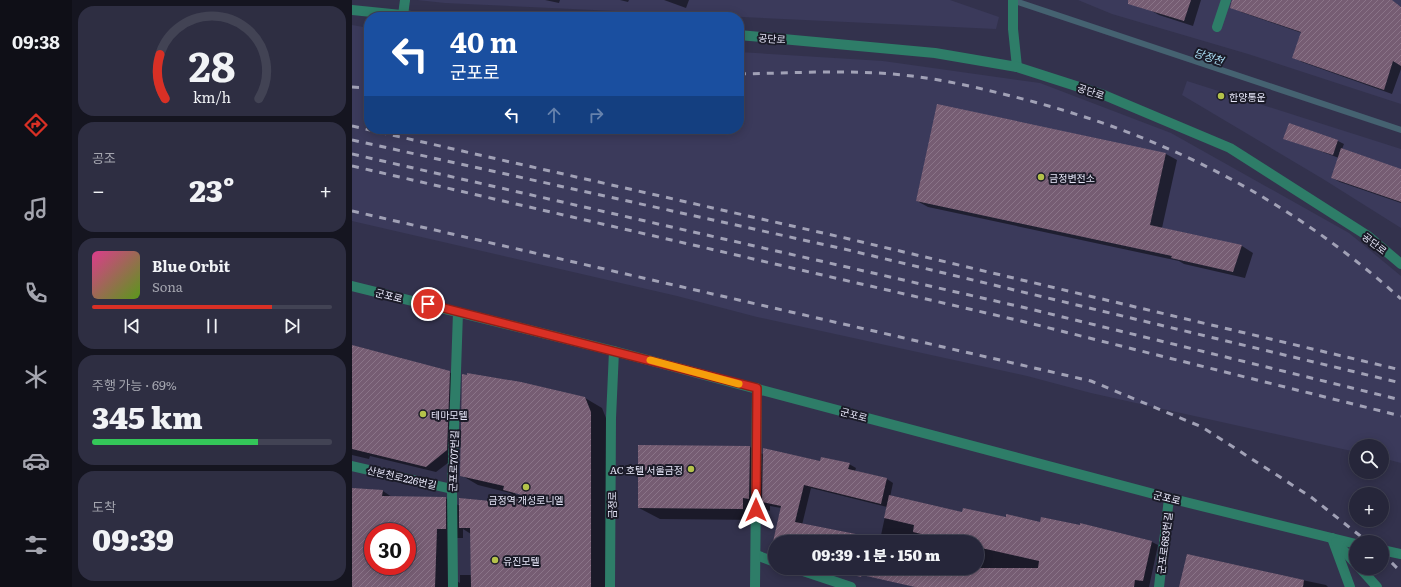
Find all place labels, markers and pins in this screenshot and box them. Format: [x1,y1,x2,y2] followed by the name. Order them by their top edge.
[1229,89,1266,104] place label: 한양통운
[1216,91,1226,101] marker: 한양통운
[1049,170,1095,185] place label: 금정변전소
[1036,172,1046,182] marker: 금정변전소
[411,287,445,321] pin
[431,407,468,422] place label: 테마모텔
[418,409,428,419] marker: 테마모텔
[610,462,683,477] place label: AC 호텔 서울금정
[686,464,696,474] marker: AC 호텔 서울금정
[521,482,531,492] marker: 금정역 개성로니엘
[488,492,564,507] place label: 금정역 개성로니엘
[503,553,540,568] place label: 유진모텔
[490,555,500,565] marker: 유진모텔

